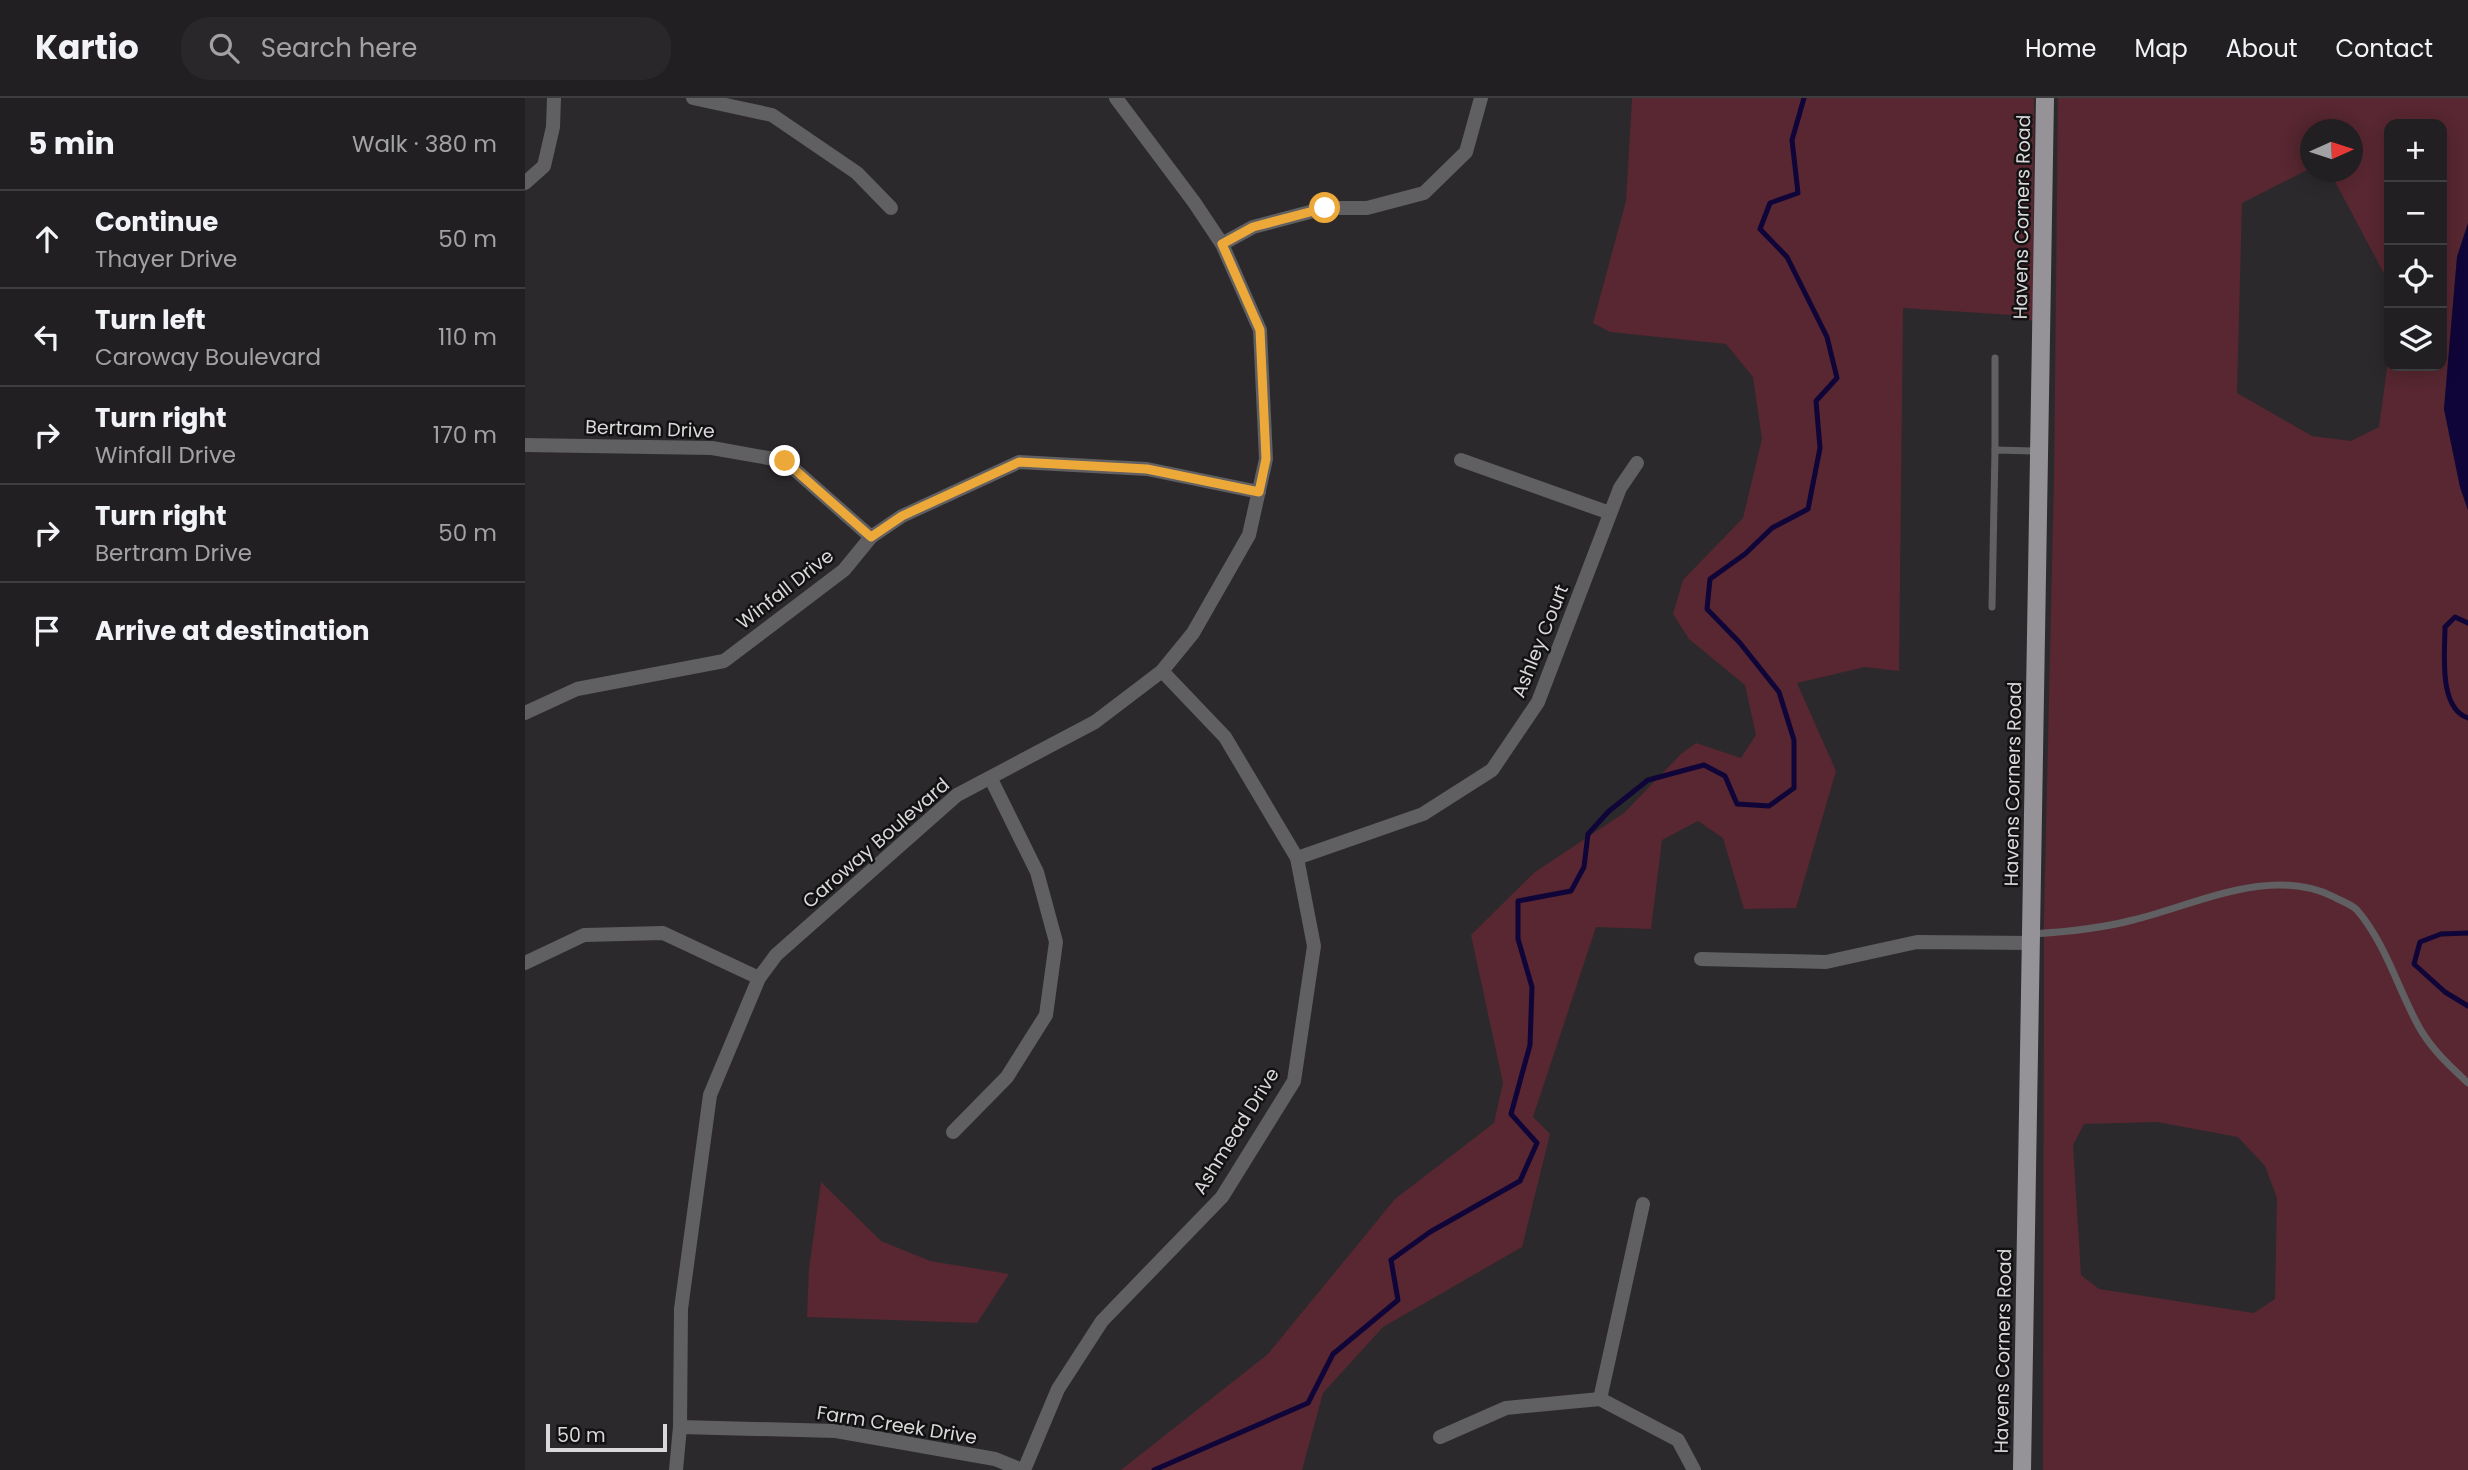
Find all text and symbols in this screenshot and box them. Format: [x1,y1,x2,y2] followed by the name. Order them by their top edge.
[181,17,671,80] search box
[35,24,139,71] text: Kartio
[205,29,243,67] icon: search
[261,30,417,66] text: Search here
[2025,32,2097,65] text: Home
[2135,32,2188,65] text: Map
[2226,32,2297,65] text: About
[2335,32,2433,65] text: Contact
[2007,114,2037,320] street label: Havens Corners Road
[2300,119,2363,182] north arrow
[2384,119,2447,371] map controls
[2384,119,2447,182] button: +
[28,122,115,165] text: 5 min
[352,128,497,160] text: Walk · 380 m
[2384,182,2447,245] button: −
[1309,192,1340,223] route start
[95,204,218,240] text: Continue
[28,220,66,258] icon: ahead
[438,223,497,255] text: 50 m
[95,243,237,275] text: Thayer Drive
[2384,245,2447,308] button: locate
[95,302,206,338] text: Turn left
[2384,308,2447,371] button: layers
[28,318,66,356] icon: left
[438,321,497,353] text: 110 m
[95,341,321,373] text: Caroway Boulevard
[95,400,227,436] text: Turn right
[585,413,715,445] street label: Bertram Drive
[28,416,66,454] icon: right
[433,419,497,451] text: 170 m
[95,439,236,471] text: Winfall Drive
[769,445,800,476] route end
[95,498,227,534] text: Turn right
[28,514,66,552] icon: right
[438,517,497,549] text: 50 m
[95,537,252,569] text: Bertram Drive
[731,542,839,636] street label: Winfall Drive
[1505,580,1575,702] street label: Ashley Court
[28,612,66,650] icon: arrive
[95,613,370,649] text: Arrive at destination
[1998,681,2028,887] street label: Havens Corners Road
[797,772,955,914] street label: Caroway Boulevard
[1186,1063,1286,1199] street label: Ashmead Drive
[1988,1248,2018,1454] street label: Havens Corners Road
[815,1399,979,1451] street label: Farm Creek Drive
[546,1421,667,1453] scale bar
[557,1422,606,1449] text: 50 m

